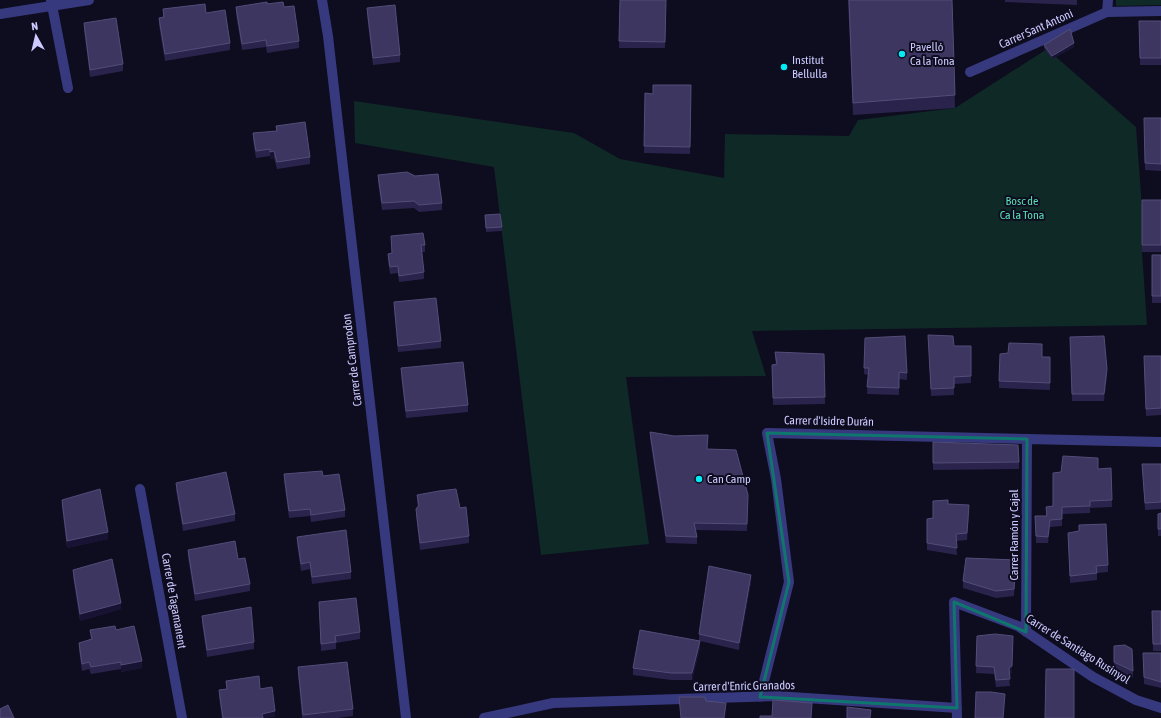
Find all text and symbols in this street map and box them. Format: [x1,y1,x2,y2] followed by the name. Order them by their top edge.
[997,6,1075,52] street label: Carrer Sant Antoni
[16,16,56,56] north arrow
[31,20,39,32] text: N
[910,40,955,68] place label: Pavelló Ca la Tona
[897,49,907,59] marker: Pavelló Ca la Tona
[792,53,827,81] place label: Institut Bellulla
[779,62,789,72] marker: Institut Bellulla
[1000,194,1044,222] park label: Bosc de Ca la Tona
[339,313,365,407] street label: Carrer de Camprodon
[784,413,874,429] street label: Carrer d'Isidre Durán
[707,472,751,486] place label: Can Camp
[694,474,704,484] marker: Can Camp
[1007,489,1021,581] street label: Carrer Ramón y Cajal
[159,552,189,650] street label: Carrer de Tagamanent
[1023,611,1133,687] street label: Carrer de Santiago Rusinyol
[693,678,795,694] street label: Carrer d'Enric Granados

